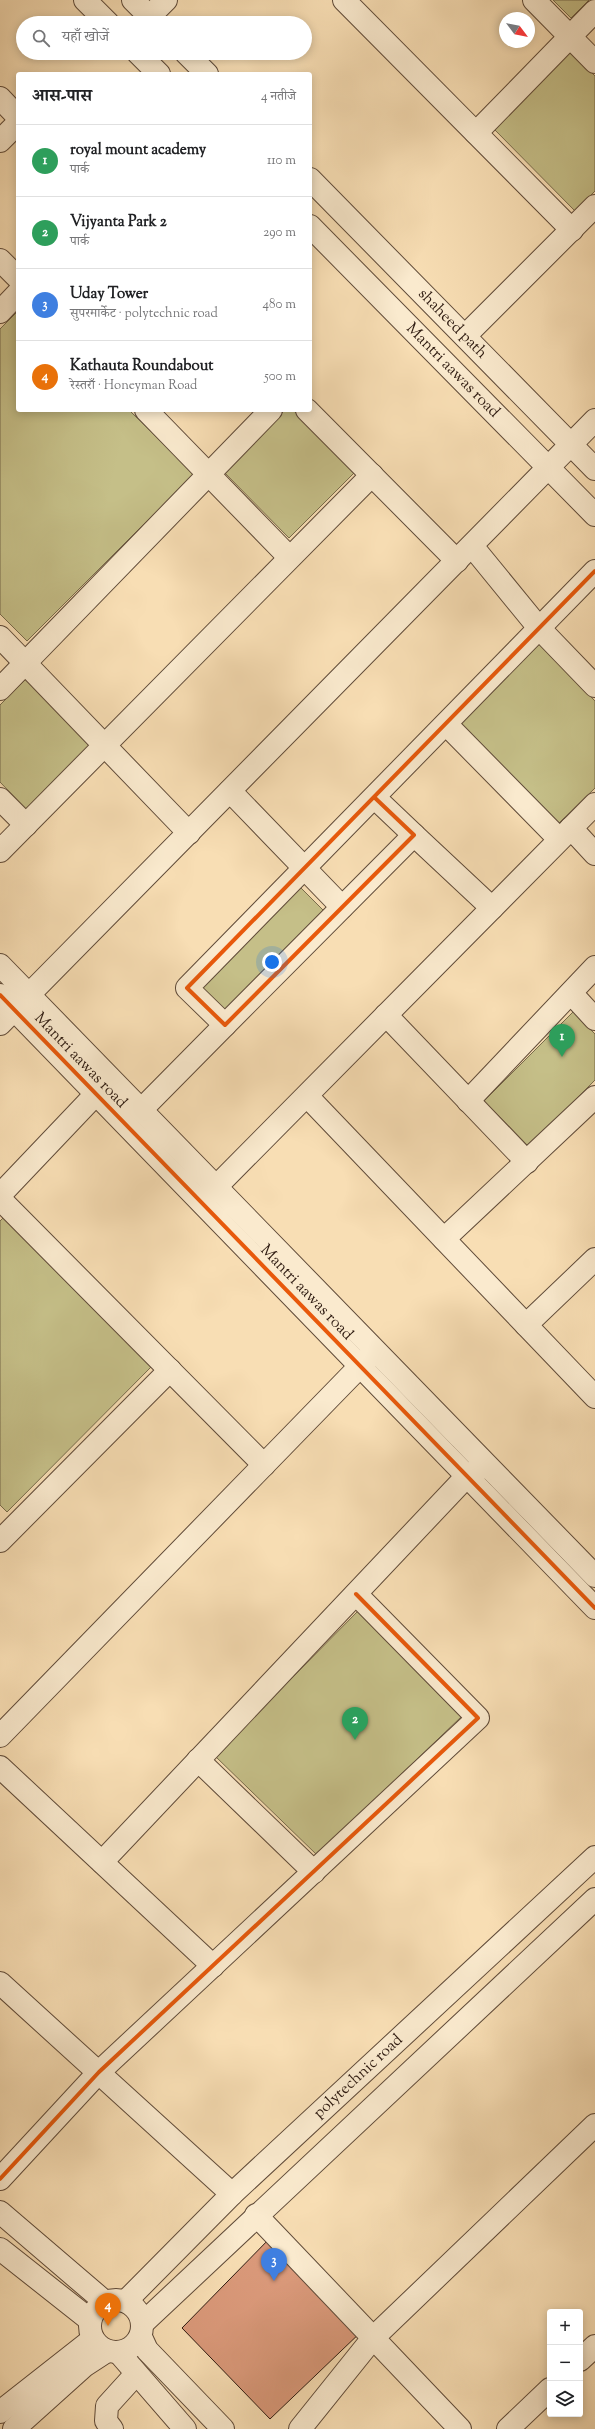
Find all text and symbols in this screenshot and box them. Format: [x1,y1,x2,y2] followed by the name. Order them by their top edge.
[499,12,535,48] north arrow
[16,16,312,60] search box
[30,27,52,49] icon: search
[62,27,109,48] text: यहाँ खोजें
[32,85,92,109] text: आस-पास
[261,88,296,106] text: 4 नतीजे
[70,140,206,161] text: royal mount academy
[43,152,47,170] text: 1
[267,152,296,170] text: 110 m
[70,161,89,179] text: पार्क
[70,212,167,233] text: Vijyanta Park 2
[42,224,48,242] text: 2
[263,224,296,242] text: 290 m
[70,233,89,251] text: पार्क
[412,283,493,365] street label: shaheed path
[70,284,148,305] text: Uday Tower
[42,296,48,314] text: 3
[263,296,296,314] text: 480 m
[70,305,218,323] text: सुपरमार्केट · polytechnic road
[400,318,505,423] street label: Mantri aawas road
[70,356,213,377] text: Kathauta Roundabout
[42,368,48,386] text: 4
[264,368,296,386] text: 500 m
[70,377,197,395] text: रेस्तराँ · Honeyman Road
[262,952,282,972] your location
[28,1008,132,1114] street label: Mantri aawas road
[549,1024,575,1057] pin: 1
[254,1240,358,1346] street label: Mantri aawas road
[342,1707,368,1740] pin: 2
[308,2029,408,2124] street label: polytechnic road
[261,2248,287,2281] pin: 3
[95,2293,121,2326] pin: 4
[547,2309,583,2417] map controls
[547,2309,583,2345] button: +
[547,2345,583,2381] button: −
[547,2381,583,2417] button: layers

